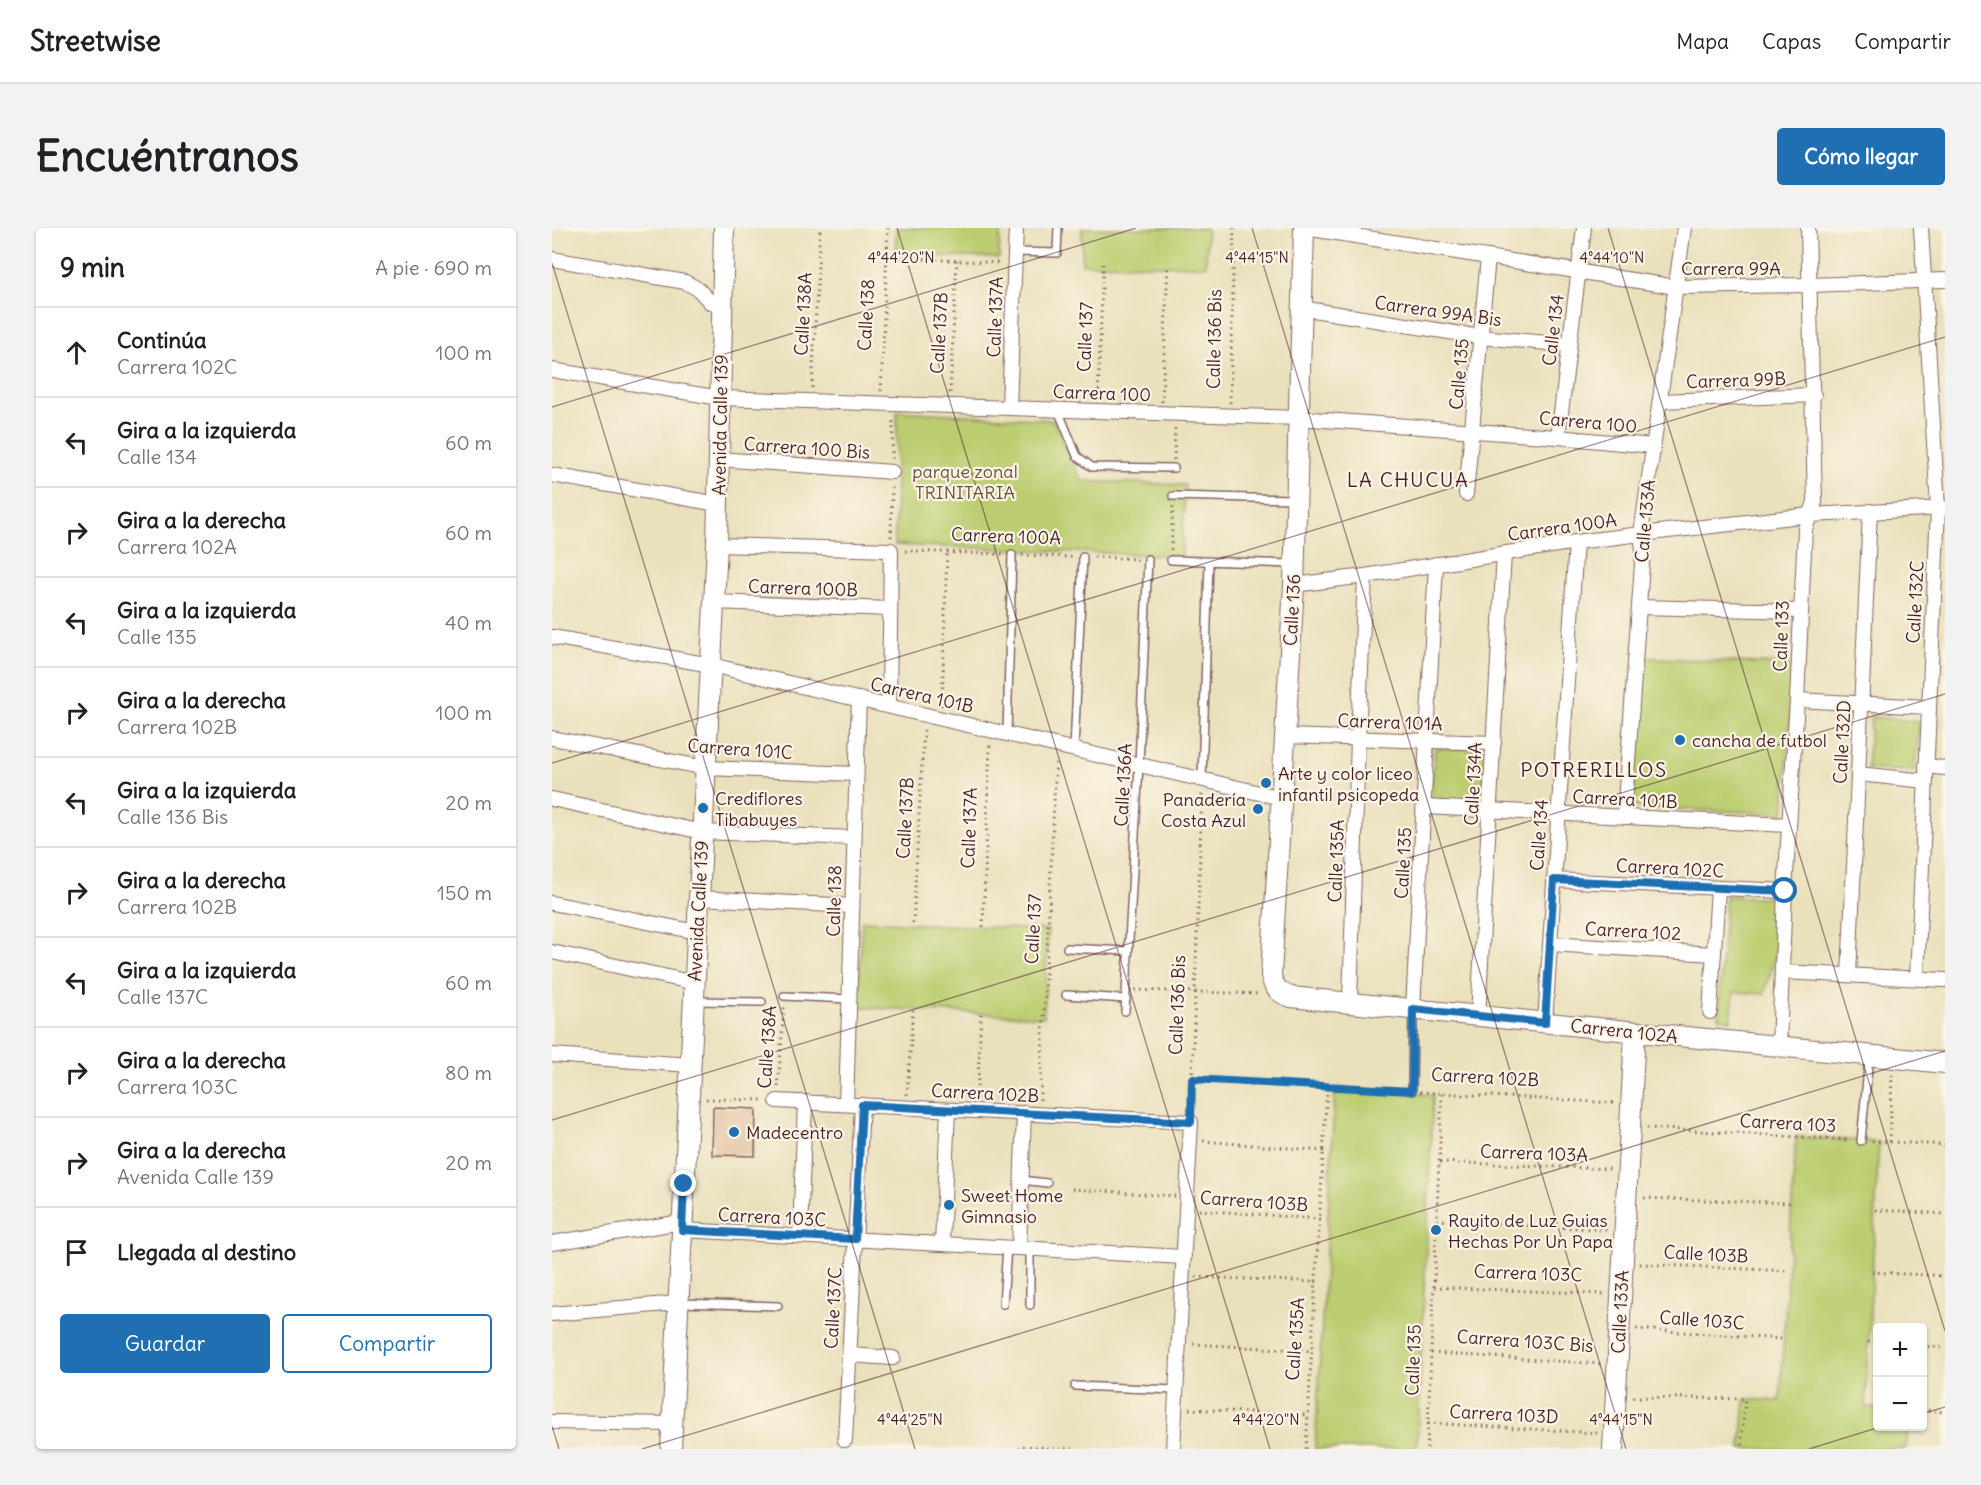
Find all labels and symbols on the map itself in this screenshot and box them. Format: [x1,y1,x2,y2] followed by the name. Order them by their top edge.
[867,248,935,267] text: 4°44'20"N
[1225,248,1289,267] text: 4°44'15"N
[1580,248,1644,267] text: 4°44'10"N
[1681,257,1781,280] street label: Carrera 99A
[789,272,817,356] street label: Calle 138A
[982,276,1008,358] street label: Calle 137A
[853,279,879,351] street label: Calle 138
[1202,289,1226,389] street label: Calle 136 Bis
[925,291,953,375] street label: Calle 137B
[1373,291,1503,331] street label: Carrera 99A Bis
[1537,293,1569,367] street label: Calle 134
[1072,301,1098,372] street label: Calle 137
[1444,337,1474,411] street label: Calle 135
[707,354,733,496] street label: Avenida Calle 139
[1686,367,1786,393] street label: Carrera 99B
[1052,380,1152,406] street label: Carrera 100
[1538,406,1638,438] street label: Carrera 100
[743,432,871,464] street label: Carrera 100 Bis
[912,460,1018,504] park label: parque zonal TRINITARIA
[1347,467,1469,492] district label: LA CHUCUA
[1630,479,1660,563] street label: Calle 133A
[1506,508,1618,546] street label: Carrera 100A
[951,523,1061,549] street label: Carrera 100A
[1901,560,1929,644] street label: Calle 132C
[1279,574,1305,646] street label: Calle 136
[748,575,858,601] street label: Carrera 100B
[1768,600,1794,672] street label: Calle 133
[868,672,976,718] street label: Carrera 101B
[1828,699,1856,785] street label: Calle 132D
[1337,709,1443,735] street label: Carrera 101A
[1692,729,1827,752] place label: cancha de futbol
[1673,733,1687,747] marker: cancha de futbol
[687,734,794,764] street label: Carrera 101C
[1459,742,1487,826] street label: Calle 134A
[1109,743,1137,827] street label: Calle 136A
[1520,757,1668,782] district label: POTRERILLOS
[1278,762,1419,806] place label: Arte y color liceo infantil psicopeda
[891,776,919,860] street label: Calle 137B
[1259,776,1273,790] marker: Arte y color liceo infantil psicopeda
[1572,785,1678,813] street label: Carrera 101B
[715,787,803,831] place label: Crediflores Tibabuyes
[956,787,982,869] street label: Calle 137A
[1161,788,1246,832] place label: Panadería Costa Azul
[1525,798,1553,872] street label: Calle 134
[696,801,710,815] marker: Crediflores Tibabuyes
[1251,802,1265,816] marker: Panadería Costa Azul
[1323,819,1349,903] street label: Calle 135A
[1390,827,1416,899] street label: Calle 135
[683,840,713,982] street label: Avenida Calle 139
[1615,854,1725,882] street label: Carrera 102C
[822,865,846,937] street label: Calle 138
[1771,877,1797,903] route start
[1020,893,1046,965] street label: Calle 137
[1584,917,1682,945] street label: Carrera 102
[1164,955,1190,1055] street label: Calle 136 Bis
[753,1005,781,1089] street label: Calle 138A
[1569,1014,1679,1048] street label: Carrera 102A
[1430,1063,1540,1091] street label: Carrera 102B
[930,1079,1040,1107] street label: Carrera 102B
[1739,1109,1837,1137] street label: Carrera 103
[746,1121,843,1144] place label: Madecentro
[727,1125,741,1139] marker: Madecentro
[1479,1140,1589,1166] street label: Carrera 103A
[670,1170,696,1196] route end
[961,1184,1063,1228] place label: Sweet Home Gimnasio
[1199,1186,1309,1216] street label: Carrera 103B
[942,1198,956,1212] marker: Sweet Home Gimnasio
[717,1203,827,1231] street label: Carrera 103C
[1448,1209,1613,1253] place label: Rayito de Luz Guias Hechas Por Un Papa
[1429,1223,1443,1237] marker: Rayito de Luz Guias Hechas Por Un Papa
[1663,1240,1749,1268] street label: Calle 103B
[1473,1260,1583,1286] street label: Carrera 103C
[819,1266,847,1350] street label: Calle 137C
[1606,1270,1634,1354] street label: Calle 133A
[1281,1297,1309,1381] street label: Calle 135A
[1659,1306,1745,1334] street label: Calle 103C
[1400,1324,1426,1396] street label: Calle 135
[1456,1325,1594,1357] street label: Carrera 103C Bis
[1449,1400,1559,1428] street label: Carrera 103D
[877,1410,943,1429] text: 4°44'25"N
[1232,1410,1300,1429] text: 4°44'20"N
[1589,1410,1653,1429] text: 4°44'15"N

